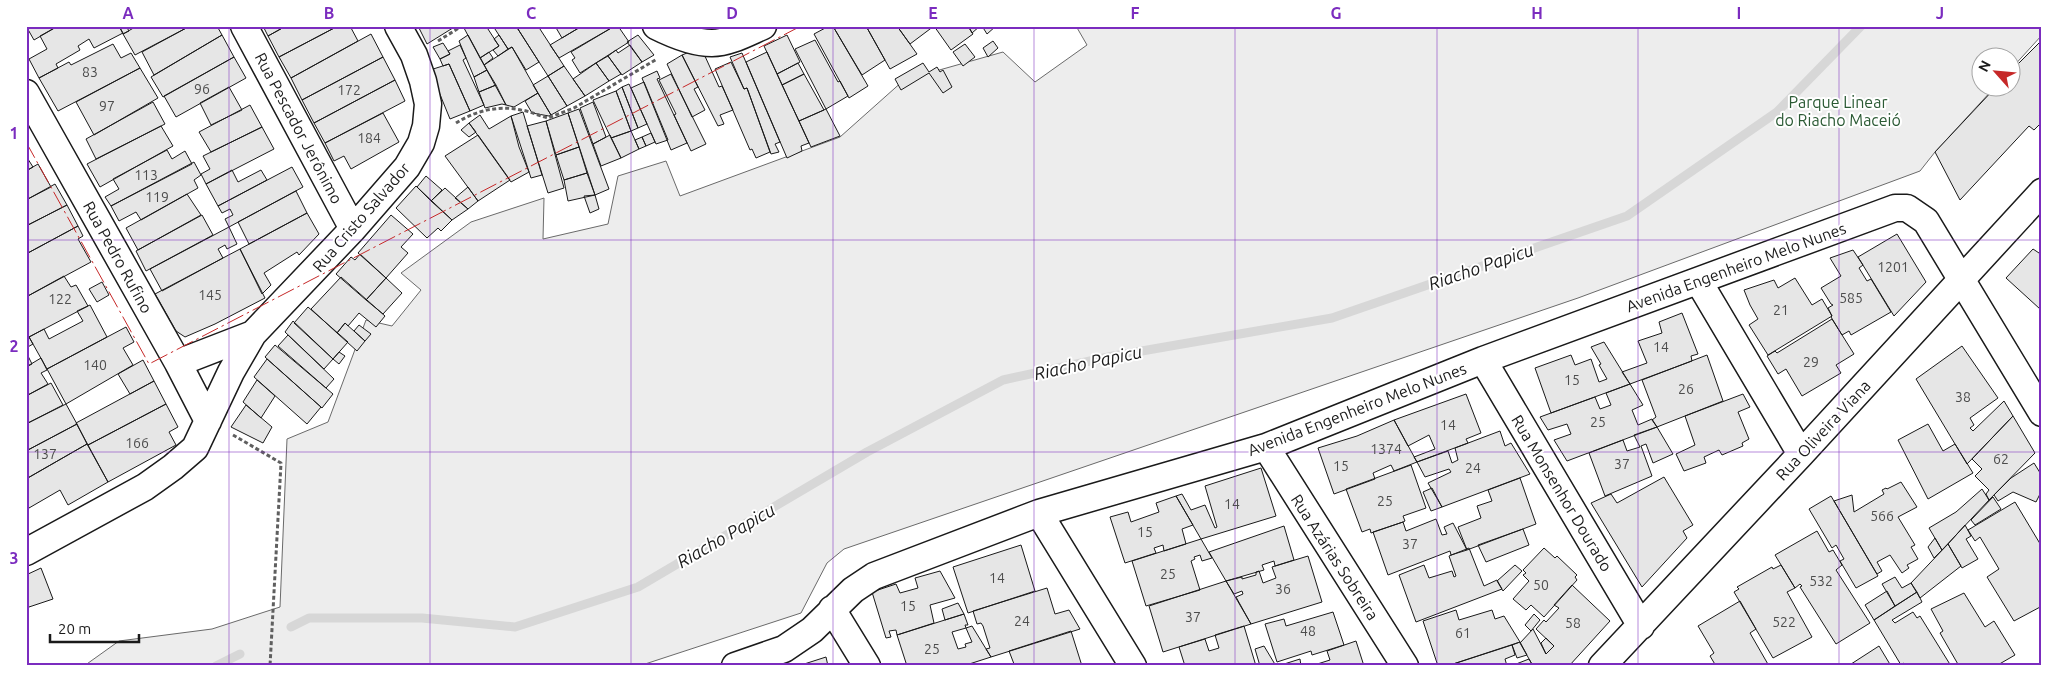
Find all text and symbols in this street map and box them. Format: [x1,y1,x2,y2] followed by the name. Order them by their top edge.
[122,4,134,22] text: A
[324,4,334,22] text: B
[526,4,536,22] text: C
[726,4,738,22] text: D
[928,4,938,22] text: E
[1131,4,1140,22] text: F
[1330,4,1342,22] text: G
[1531,4,1543,22] text: H
[1737,4,1741,22] text: I
[1936,4,1944,22] text: J
[1970,48,2020,98] north arrow
[252,49,346,207] street label: Rua Pescador Jerônimo
[1975,58,1994,74] text: N
[82,64,98,80] house number: 83
[194,81,210,97] house number: 96
[337,82,361,98] house number: 172
[1775,93,1901,129] park label: Parque Linear do Riacho Maceió
[99,98,115,114] house number: 97
[9,124,19,142] text: 1
[357,130,381,146] house number: 184
[309,159,413,275] street label: Rua Cristo Salvador
[134,167,158,183] house number: 113
[145,189,169,205] house number: 119
[80,198,156,316] street label: Rua Pedro Rufino
[1624,219,1848,315] street label: Avenida Engenheiro Melo Nunes
[1425,239,1536,293] water label: Riacho Papicu
[1877,259,1909,275] house number: 1201
[198,287,222,303] house number: 145
[1839,290,1863,306] house number: 585
[48,291,72,307] house number: 122
[1773,302,1789,318] house number: 21
[9,337,19,355] text: 2
[1653,339,1669,355] house number: 14
[1032,341,1144,383] water label: Riacho Papicu
[1803,354,1819,370] house number: 29
[83,357,107,373] house number: 140
[1245,359,1469,459] street label: Avenida Engenheiro Melo Nunes
[1564,372,1580,388] house number: 15
[1772,376,1874,484] street label: Rua Oliveira Viana
[1678,381,1694,397] house number: 26
[1955,389,1971,405] house number: 38
[1508,412,1616,574] street label: Rua Monsenhor Dourado
[1590,414,1606,430] house number: 25
[1440,417,1456,433] house number: 14
[125,435,149,451] house number: 166
[1370,441,1402,457] house number: 1374
[33,446,57,462] house number: 137
[1993,451,2009,467] house number: 62
[1614,456,1630,472] house number: 37
[1333,458,1349,474] house number: 15
[1465,460,1481,476] house number: 24
[1288,491,1382,623] street label: Rua Azárias Sobreira
[1377,493,1393,509] house number: 25
[1224,496,1240,512] house number: 14
[673,499,778,571] water label: Riacho Papicu
[1870,508,1894,524] house number: 566
[1137,524,1153,540] house number: 15
[1402,536,1418,552] house number: 37
[9,549,19,567] text: 3
[1160,566,1176,582] house number: 25
[989,570,1005,586] house number: 14
[1809,573,1833,589] house number: 532
[1533,577,1549,593] house number: 50
[1275,581,1291,597] house number: 36
[900,598,916,614] house number: 15
[1185,609,1201,625] house number: 37
[50,612,139,644] scale bar
[1014,613,1030,629] house number: 24
[1772,614,1796,630] house number: 522
[1565,615,1581,631] house number: 58
[58,620,91,637] text: 20 m
[1300,623,1316,639] house number: 48
[1455,625,1471,641] house number: 61
[924,641,940,657] house number: 25

